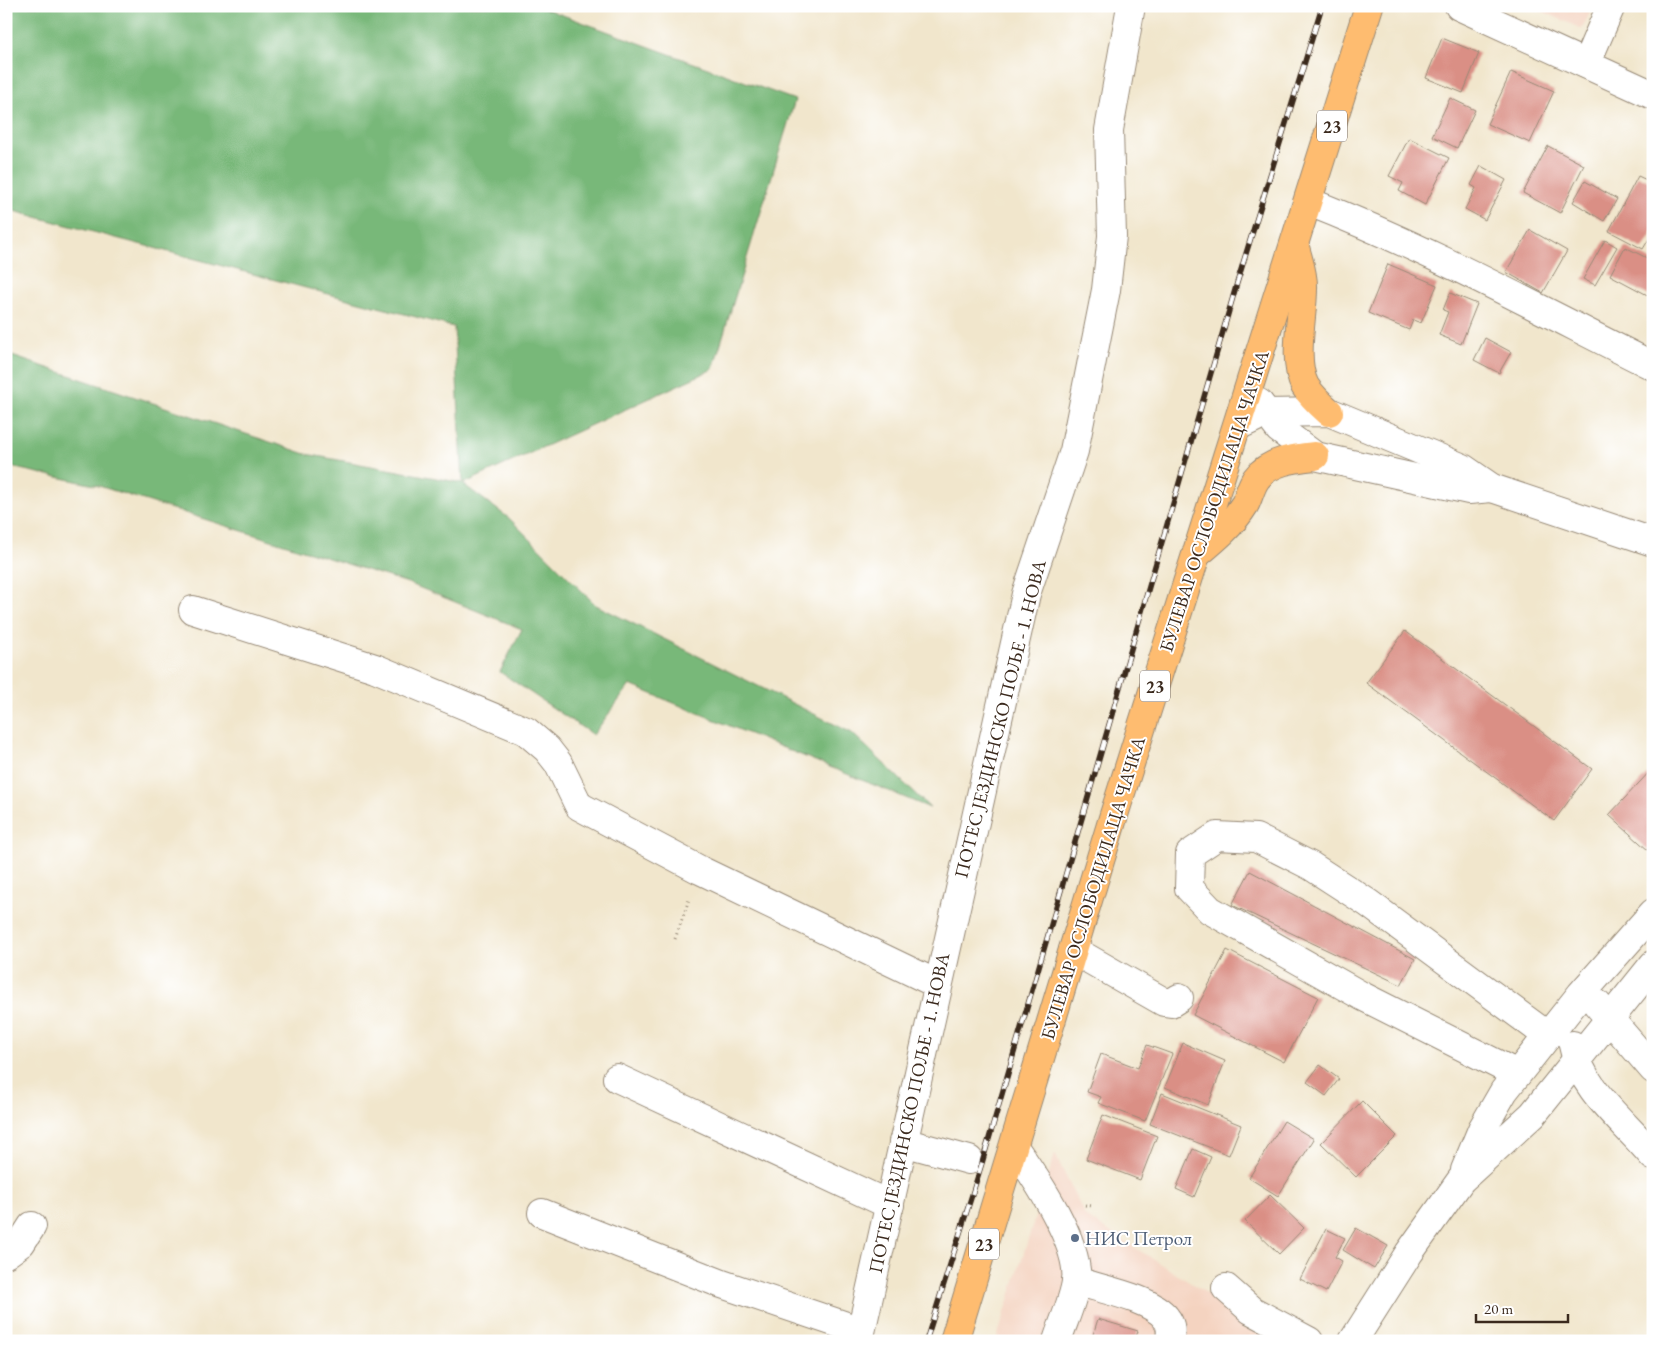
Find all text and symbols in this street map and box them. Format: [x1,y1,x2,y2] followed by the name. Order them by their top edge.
[1317,110,1347,142] road number: 23
[1153,346,1275,655] street label: БУЛЕВАР ОСЛОБОДИЛАЦА ЧАЧКА
[948,556,1052,881] street label: ПОТЕС ЈЕЗДИНСКО ПОЉЕ - 1. НОВА
[1140,670,1170,701] road number: 23
[1035,733,1151,1043] street label: БУЛЕВАР ОСЛОБОДИЛАЦА ЧАЧКА
[863,950,955,1276] street label: ПОТЕС ЈЕЗДИНСКО ПОЉЕ - 1. НОВА
[1085,1226,1192,1251] place label: НИС Петрол
[969,1228,999,1260] road number: 23
[1069,1232,1081,1244] marker: НИС Петрол
[1476,1292,1569,1324] scale bar
[1484,1299,1513,1318] text: 20 m

